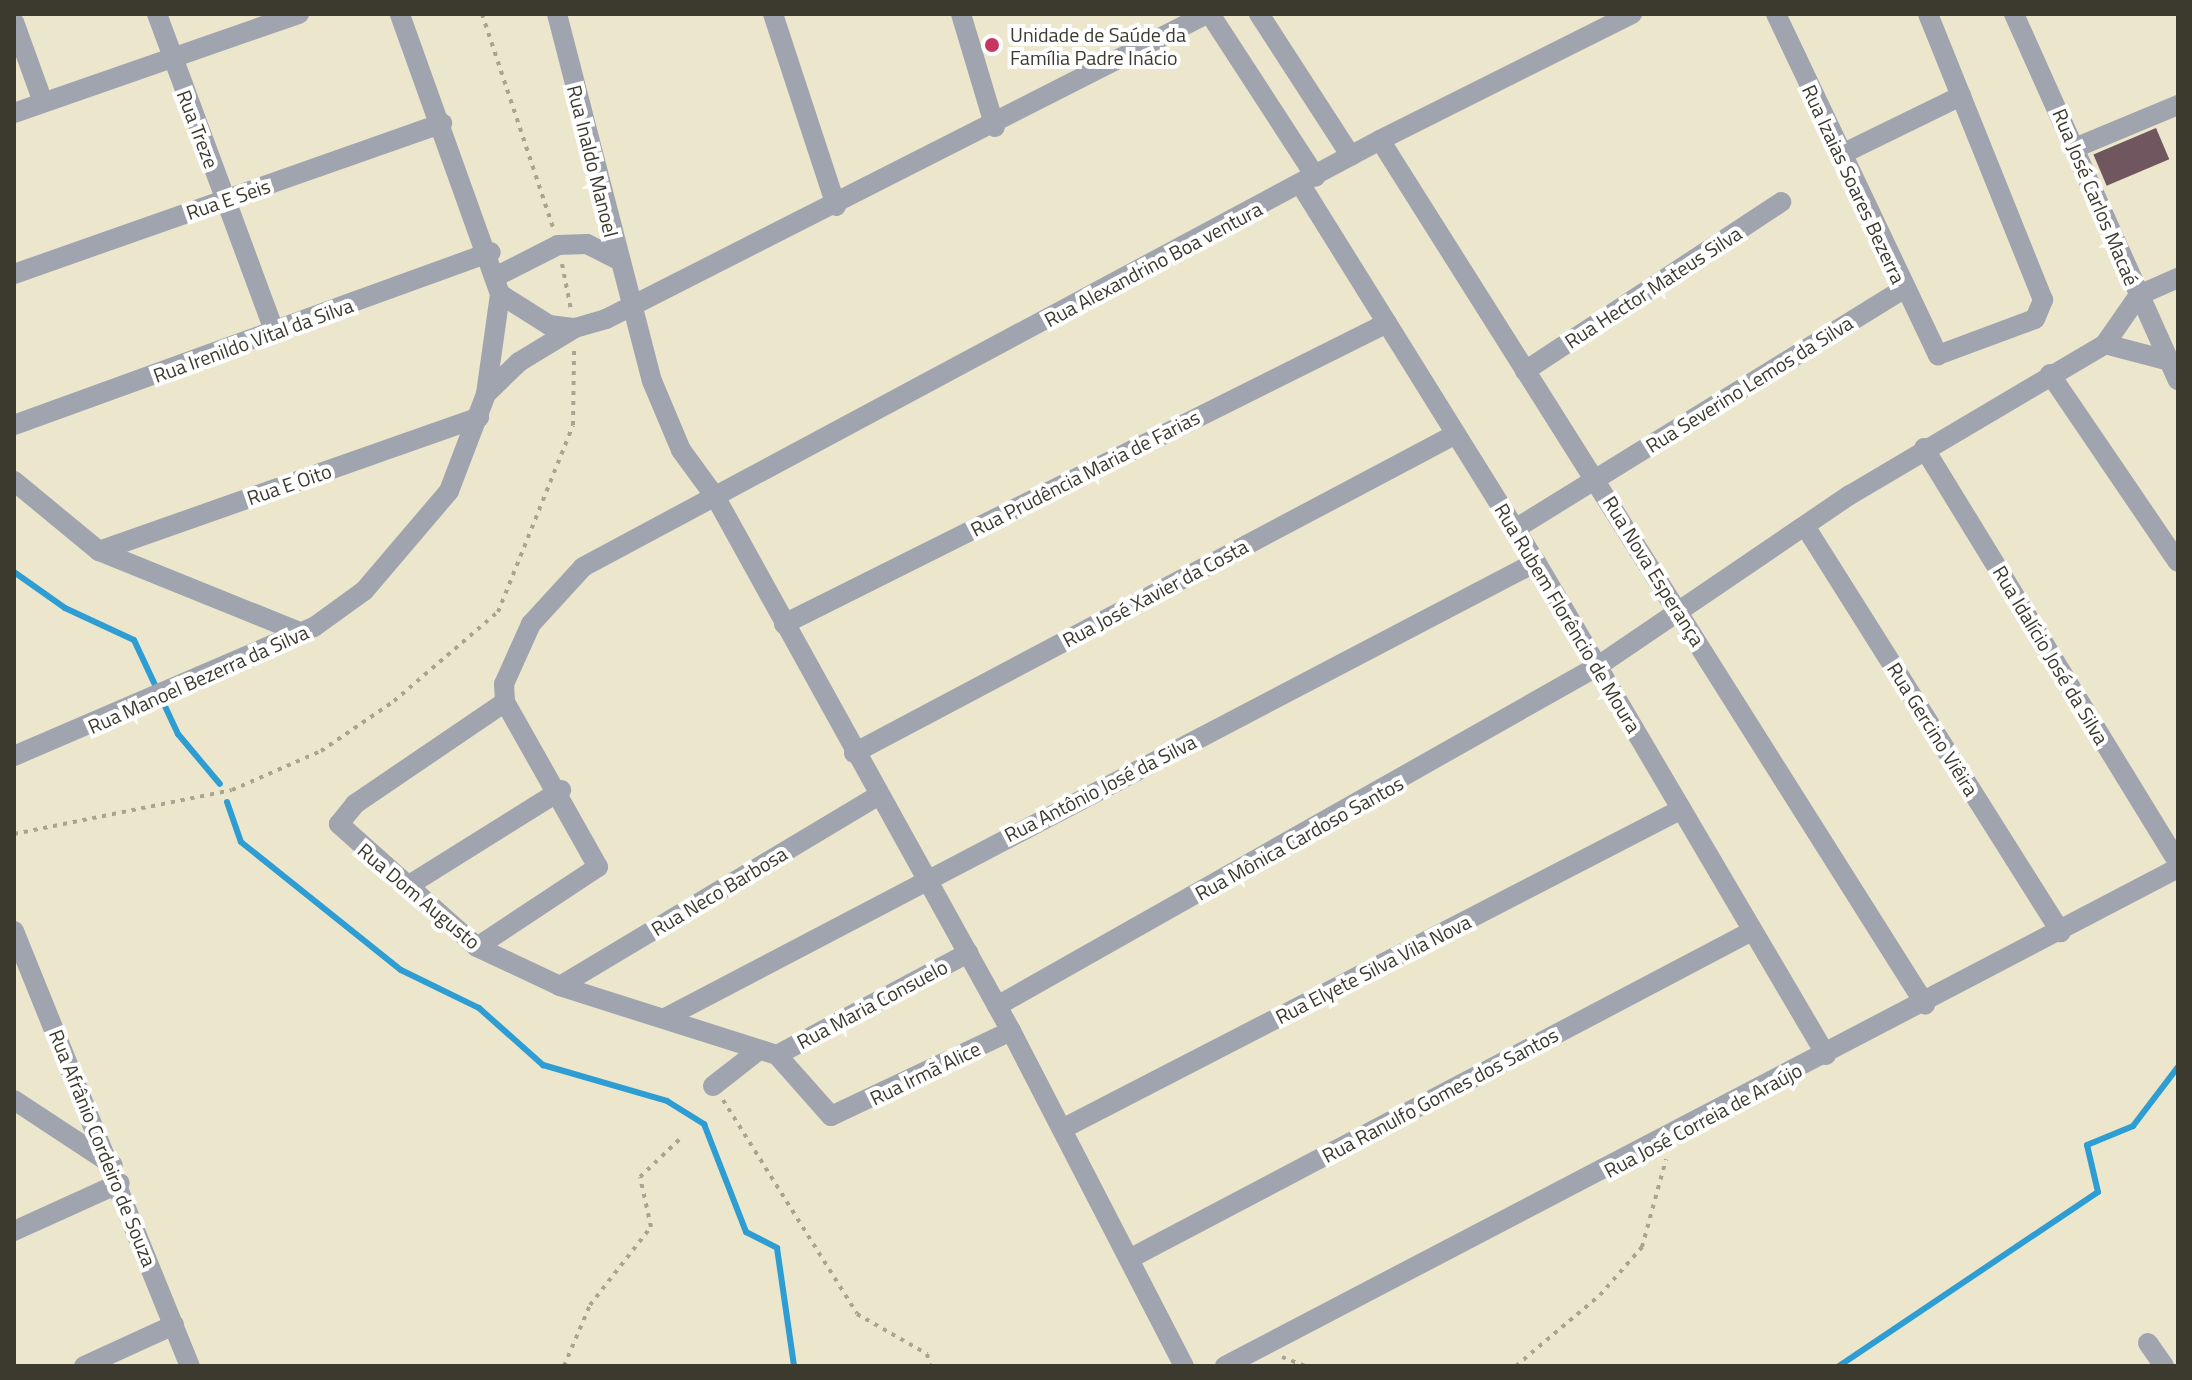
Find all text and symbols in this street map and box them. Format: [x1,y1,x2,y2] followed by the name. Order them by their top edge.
[1010,22,1186,69] place label: Unidade de Saúde da Família Padre Inácio
[981,34,1003,56] marker: Unidade de Saúde da Família Padre Inácio
[1797,81,1911,287] street label: Rua Izaias Soares Bezerra
[562,82,624,240] street label: Rua Inaldo Manoel
[172,86,224,172] street label: Rua Treze
[2048,105,2144,289] street label: Rua José Carlos Macaé
[183,173,273,225] street label: Rua E Seis
[1040,196,1266,332] street label: Rua Alexandrino Boa ventura
[1560,221,1746,353] street label: Rua Hector Mateus Silva
[150,293,356,387] street label: Rua Irenildo Vital da Silva
[1641,310,1857,458] street label: Rua Severino Lemos da Silva
[967,405,1203,541] street label: Rua Prudência Maria de Farias
[244,458,334,510] street label: Rua E Oito
[1598,492,1710,650] street label: Rua Nova Esperança
[1490,499,1646,737] street label: Rua Rubem Florêncio de Moura
[1058,534,1252,652] street label: Rua José Xavier da Costa
[1988,561,2114,749] street label: Rua Idalício José da Silva
[84,619,312,739] street label: Rua Manoel Bezerra da Silva
[1882,658,1984,800] street label: Rua Gercino Viêira
[1000,729,1200,847] street label: Rua Antônio José da Silva
[1191,771,1407,905] street label: Rua Mônica Cardoso Santos
[353,838,485,954] street label: Rua Dom Augusto
[647,841,791,941] street label: Rua Neco Barbosa
[1271,909,1475,1029] street label: Rua Elyete Silva Vila Nova
[793,954,951,1054] street label: Rua Maria Consuelo
[1318,1023,1562,1167] street label: Rua Ranulfo Gomes dos Santos
[44,1026,162,1270] street label: Rua Afrânio Cordeiro de Souza
[866,1036,984,1110] street label: Rua Irmã Alice
[1600,1058,1806,1182] street label: Rua José Correia de Araújo

